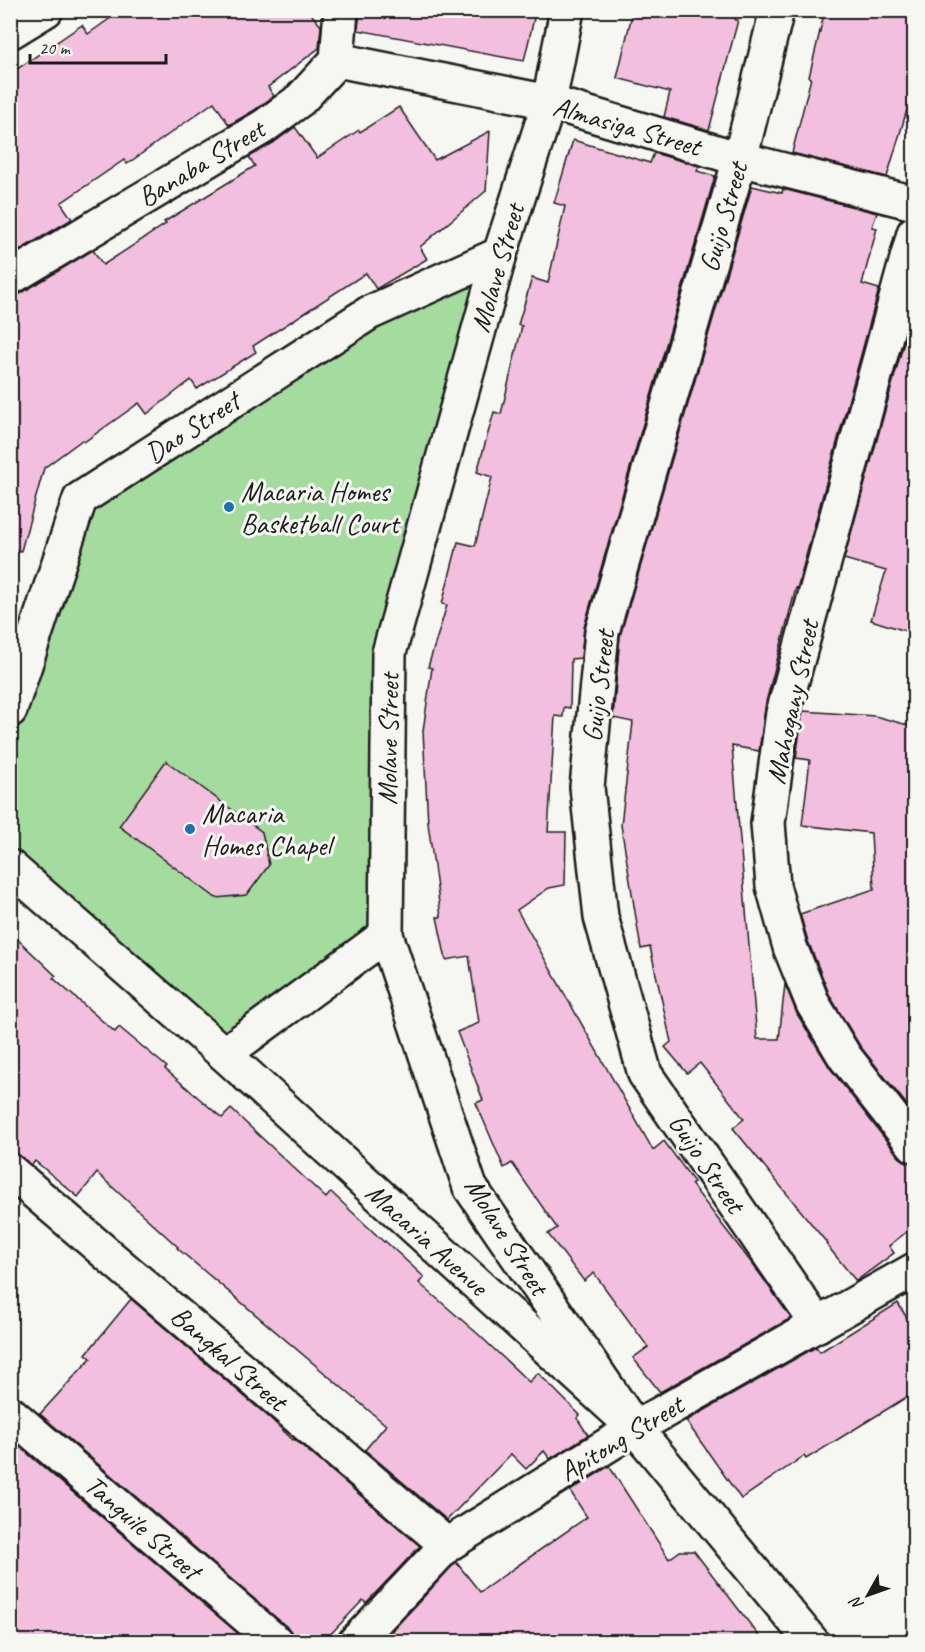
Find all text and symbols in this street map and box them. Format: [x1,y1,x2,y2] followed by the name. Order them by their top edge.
[30,27,166,65] scale bar
[39,37,72,59] text: 20 m
[549,88,707,164] street label: Almasiga Street
[131,110,273,214] street label: Banaba Street
[691,156,756,276] street label: Guijo Street
[462,197,533,336] street label: Molave Street
[138,382,249,470] street label: Dao Street
[241,474,401,541] place label: Macaria Homes Basketball Court
[222,500,236,514] marker: Macaria Homes Basketball Court
[758,614,827,787] street label: Mahogany Street
[574,626,623,744] street label: Guijo Street
[369,670,407,805] street label: Molave Street
[202,796,336,863] place label: Macaria Homes Chapel
[183,822,197,836] marker: Macaria Homes Chapel
[661,1107,754,1221] street label: Guijo Street
[457,1171,558,1303] street label: Molave Street
[359,1175,497,1304] street label: Macaria Avenue
[164,1298,296,1420] street label: Bangkal Street
[553,1386,692,1489] street label: Apitong Street
[78,1467,211,1589] street label: Tanguile Street
[838,1565,898,1625] north arrow
[844,1591,868,1614] text: N

